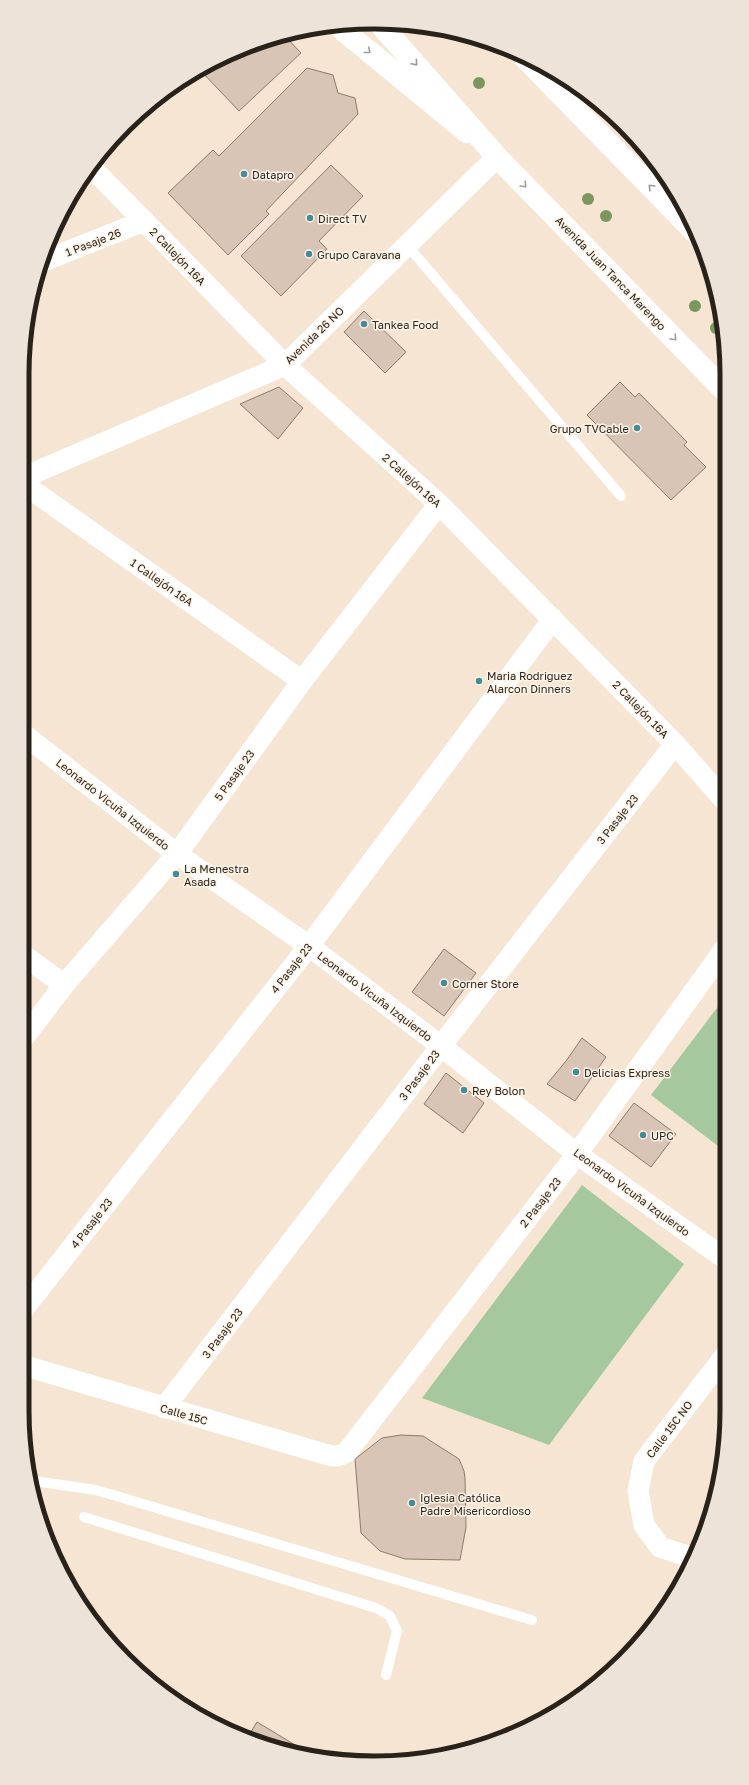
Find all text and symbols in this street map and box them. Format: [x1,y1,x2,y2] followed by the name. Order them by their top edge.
[363,46,370,53] one-way arrow
[410,59,417,66] one-way arrow
[252,168,294,181] place label: Datapro
[239,169,249,179] marker: Datapro
[520,180,527,188] one-way arrow
[648,184,656,192] one-way arrow
[318,212,368,225] place label: Direct TV
[305,213,315,223] marker: Direct TV
[553,213,669,333] street label: Avenida Juan Tanca Marengo
[63,225,123,259] street label: 1 Pasaje 26
[147,225,209,288] street label: 2 Callejón 16A
[317,248,401,261] place label: Grupo Caravana
[304,249,314,259] marker: Grupo Caravana
[282,304,346,366] street label: Avenida 26 NO
[372,318,439,331] place label: Tankea Food
[359,319,369,329] marker: Tankea Food
[669,333,677,341] one-way arrow
[550,422,629,435] place label: Grupo TVCable
[632,423,642,433] marker: Grupo TVCable
[380,450,445,510] street label: 2 Callejón 16A
[128,556,196,609] street label: 1 Callejón 16A
[487,669,573,695] place label: Maria Rodriguez Alarcon Dinners
[474,676,484,686] marker: Maria Rodriguez Alarcon Dinners
[610,678,672,741] street label: 2 Callejón 16A
[211,747,257,803] street label: 5 Pasaje 23
[54,756,173,853] street label: Leonardo Vicuña Izquierdo
[594,792,640,846] street label: 3 Pasaje 23
[184,862,249,888] place label: La Menestra Asada
[171,869,181,879] marker: La Menestra Asada
[267,940,315,996] street label: 4 Pasaje 23
[315,949,435,1044] street label: Leonardo Vicuña Izquierdo
[452,977,519,990] place label: Corner Store
[439,978,449,988] marker: Corner Store
[396,1047,442,1103] street label: 3 Pasaje 23
[584,1066,670,1079] place label: Delicias Express
[571,1067,581,1077] marker: Delicias Express
[472,1084,525,1097] place label: Rey Bolon
[459,1085,469,1095] marker: Rey Bolon
[651,1129,674,1142] place label: UPC
[638,1130,648,1140] marker: UPC
[571,1145,693,1239] street label: Leonardo Vicuña Izquierdo
[517,1175,563,1229] street label: 2 Pasaje 23
[67,1195,115,1251] street label: 4 Pasaje 23
[199,1305,245,1361] street label: 3 Pasaje 23
[643,1398,695,1460] street label: Calle 15C NO
[159,1401,209,1427] street label: Calle 15C
[420,1491,531,1517] place label: Iglesia Católica Padre Misericordioso
[407,1498,417,1508] marker: Iglesia Católica Padre Misericordioso

